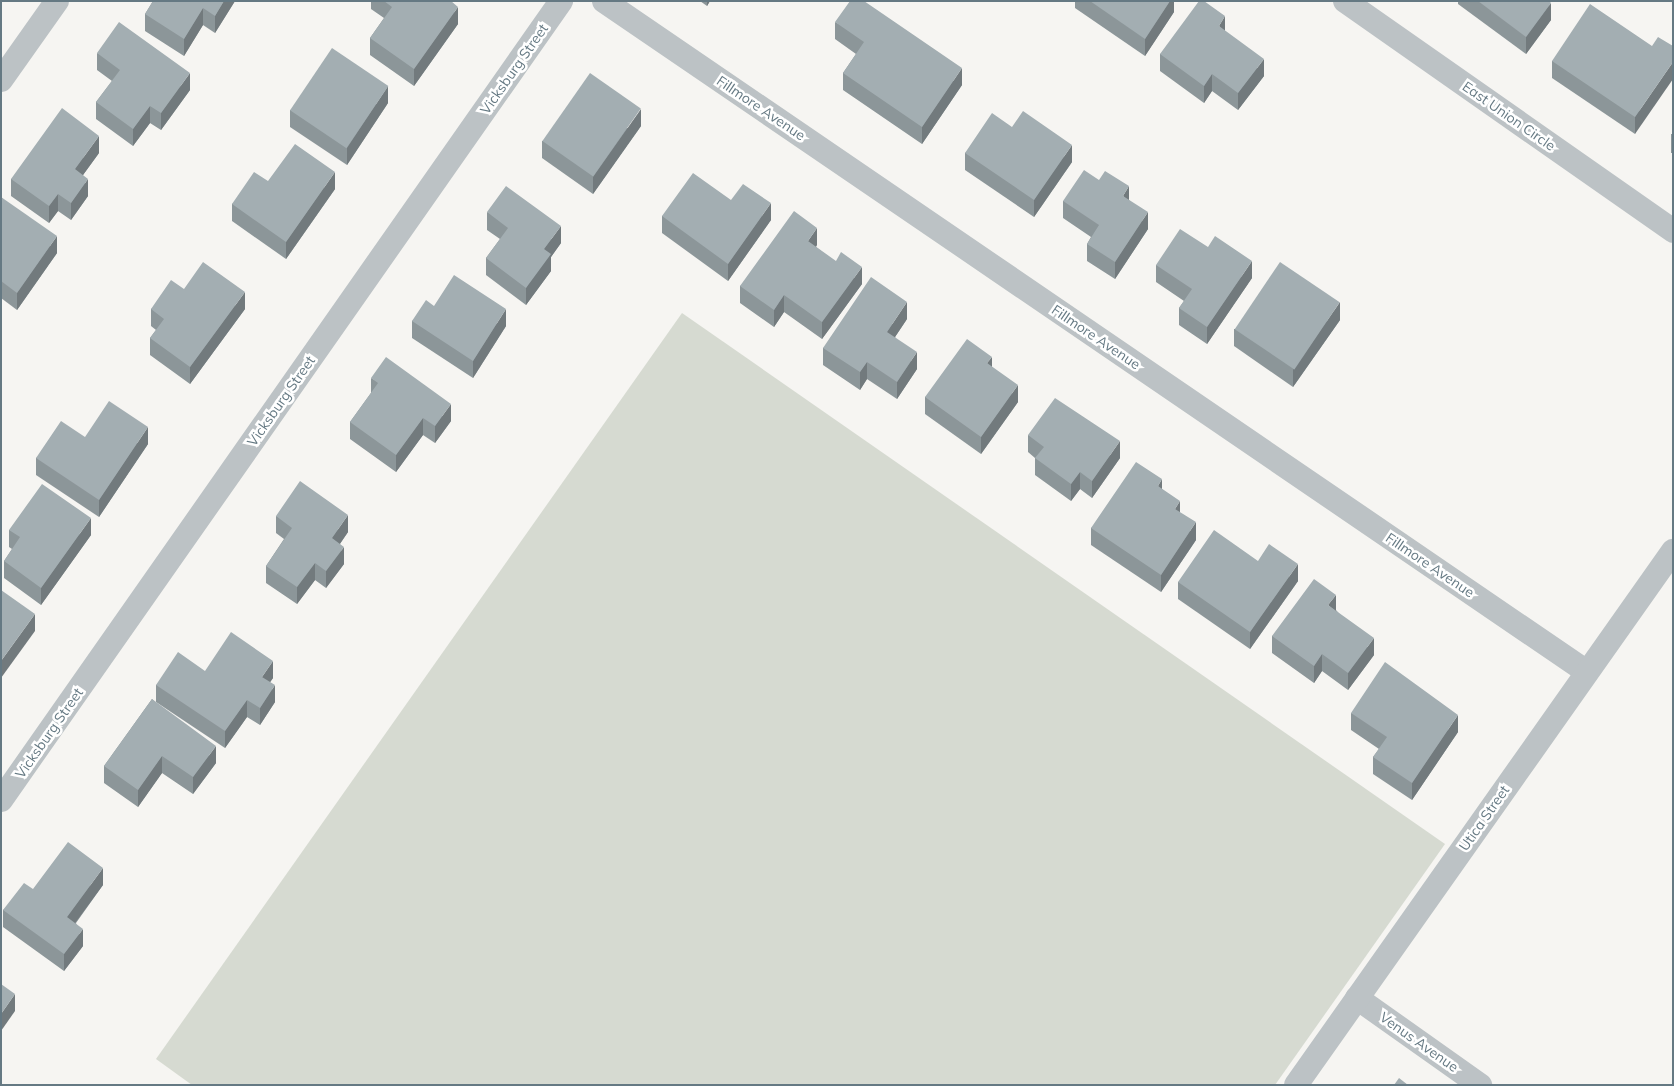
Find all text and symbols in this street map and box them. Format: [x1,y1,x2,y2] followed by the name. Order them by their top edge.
[477,21,551,117] street label: Vicksburg Street
[714,72,808,144] street label: Fillmore Avenue
[1459,78,1559,154] street label: East Union Circle
[1049,301,1143,373] street label: Fillmore Avenue
[244,353,318,449] street label: Vicksburg Street
[1383,529,1477,601] street label: Fillmore Avenue
[12,685,86,781] street label: Vicksburg Street
[1455,782,1513,854] street label: Utica Street
[1376,1009,1462,1075] street label: Venus Avenue

